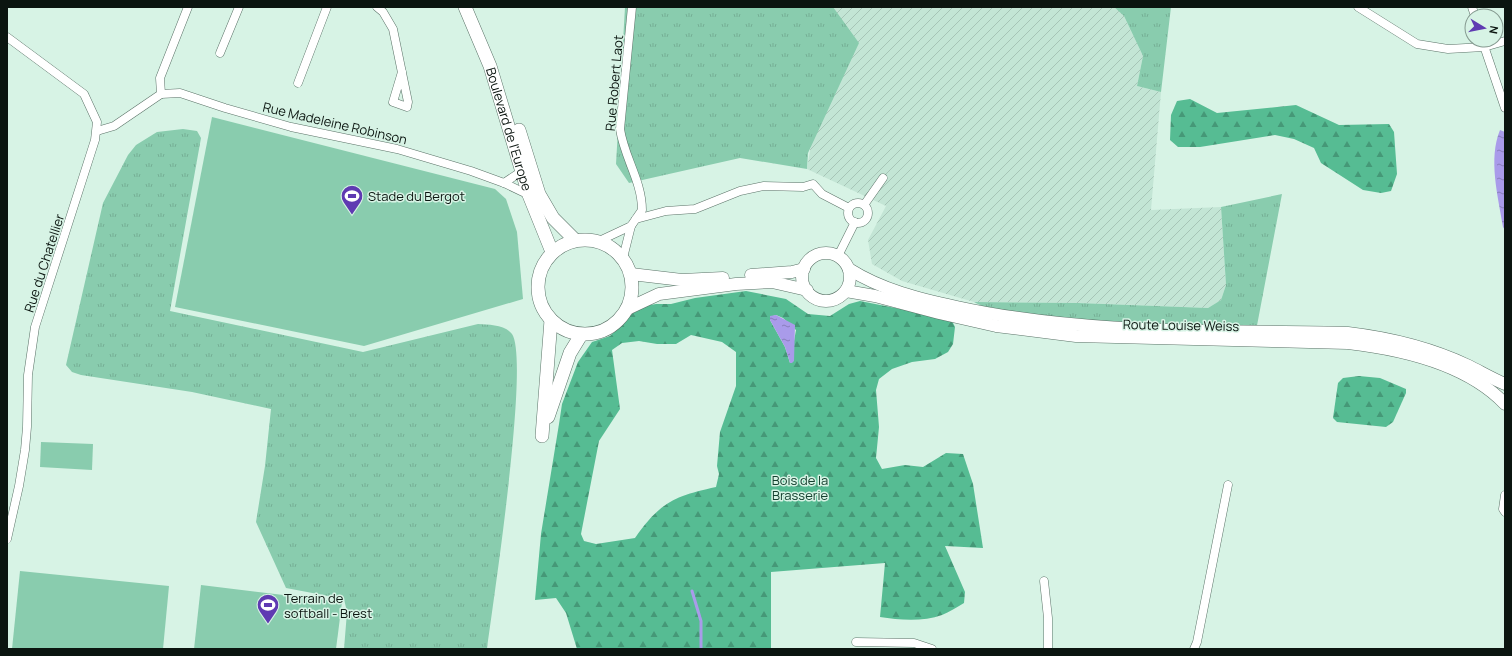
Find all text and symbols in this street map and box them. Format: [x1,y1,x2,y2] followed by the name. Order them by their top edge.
[1464,8,1504,48] north arrow
[1486,25,1502,35] text: N
[601,34,627,132] street label: Rue Robert Laot
[482,65,536,193] street label: Boulevard de l'Europe
[261,98,409,148] street label: Rue Madeleine Robinson
[339,183,365,216] sports icon: Stade du Bergot
[368,187,465,205] place label: Stade du Bergot
[20,211,68,314] street label: Rue du Chatellier
[1123,315,1240,335] street label: Route Louise Weiss
[772,471,828,504] park label: Bois de la Brasserie
[284,589,372,622] place label: Terrain de softball - Brest
[255,592,281,625] sports icon: Terrain de softball - Brest

